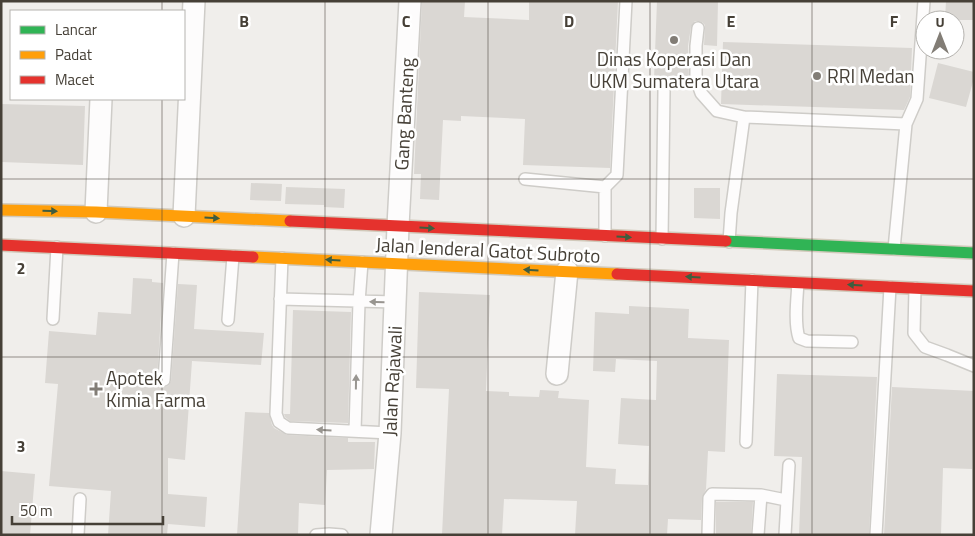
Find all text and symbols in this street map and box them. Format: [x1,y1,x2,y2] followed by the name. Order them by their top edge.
[239,9,249,33] text: B
[402,9,411,33] text: C
[564,9,574,33] text: D
[727,9,736,33] text: E
[890,9,899,33] text: F
[10,10,185,100] legend
[915,10,965,60] north arrow
[935,11,945,32] text: U
[55,18,97,41] text: Lancar
[668,34,680,46] marker: Dinas Koperasi Dan UKM Sumatera Utara
[55,43,93,66] text: Padat
[589,44,759,95] place label: Dinas Koperasi Dan UKM Sumatera Utara
[386,57,421,171] street label: Gang Banteng
[827,61,915,90] place label: RRI Medan
[55,68,95,91] text: Macet
[811,70,823,82] marker: RRI Medan
[42,207,58,215] one-way arrow
[205,214,221,222] one-way arrow
[419,224,435,232] one-way arrow
[375,229,601,270] street label: Jalan Jenderal Gatot Subroto
[617,233,633,241] one-way arrow
[17,256,25,280] text: 2
[325,256,341,264] one-way arrow
[522,265,538,273] one-way arrow
[685,273,701,281] one-way arrow
[847,281,863,289] one-way arrow
[369,298,385,306] one-way arrow
[374,325,409,437] street label: Jalan Rajawali
[106,363,206,414] place label: Apotek Kimia Farma
[353,374,361,390] one-way arrow
[90,383,102,395] marker: Apotek Kimia Farma
[315,425,331,433] one-way arrow
[17,434,25,458] text: 3
[12,494,164,526] scale bar
[20,499,53,522] text: 50 m

